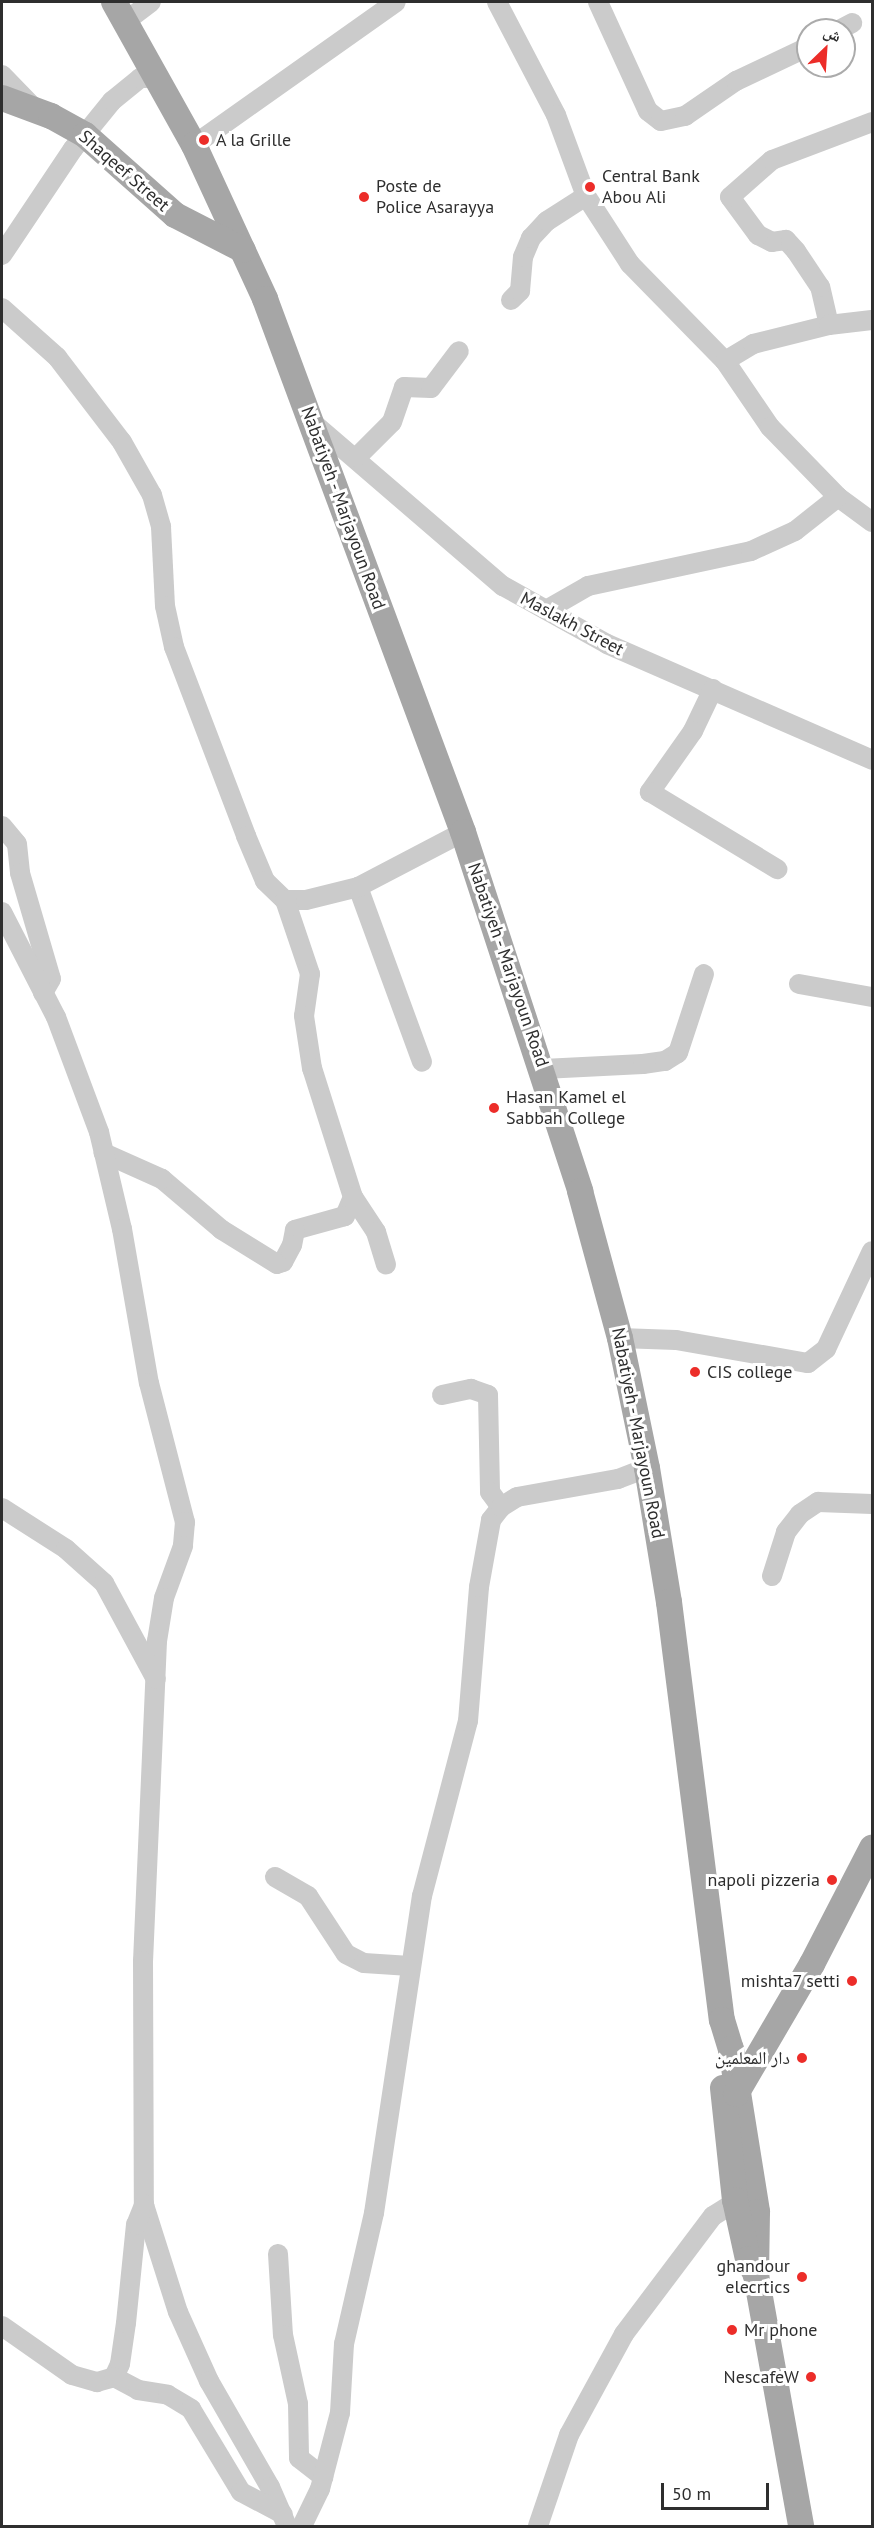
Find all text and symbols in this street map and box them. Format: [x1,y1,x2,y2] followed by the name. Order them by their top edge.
[796,18,856,78] north arrow
[821,21,845,46] text: ش
[74,126,174,216] street label: Shaqeef Street
[216,129,292,151] place label: A la Grille
[197,133,211,147] marker: A la Grille
[602,166,700,208] place label: Central Bank Abou Ali
[376,176,495,219] place label: Poste de Police Asarayya
[583,180,597,194] marker: Central Bank Abou Ali
[357,190,371,204] marker: Poste de Police Asarayya
[296,402,390,614] street label: Nabatiyeh - Marjayoun Road
[517,588,627,660] street label: Maslakh Street
[462,859,554,1071] street label: Nabatiyeh - Marjayoun Road
[506,1087,626,1130] place label: Hasan Kamel el Sabbah College
[487,1101,501,1115] marker: Hasan Kamel el Sabbah College
[607,1324,669,1542] street label: Nabatiyeh - Marjayoun Road
[707,1361,792,1383] place label: CIS college
[688,1365,702,1379] marker: CIS college
[708,1869,820,1891] place label: napoli pizzeria
[825,1873,839,1887] marker: napoli pizzeria
[740,1970,840,1992] place label: mishta7 setti
[845,1974,859,1988] marker: mishta7 setti
[715,2047,790,2069] place label: دار المعلمين
[795,2051,809,2065] marker: دار المعلمين
[717,2256,790,2298] place label: ghandour elecrtics
[795,2270,809,2284] marker: ghandour elecrtics
[744,2319,817,2341] place label: Mr phone
[725,2323,739,2337] marker: Mr phone
[724,2366,799,2388] place label: NescafeW
[804,2370,818,2384] marker: NescafeW
[664,2471,772,2509] scale bar
[672,2482,711,2505] text: 50 m

